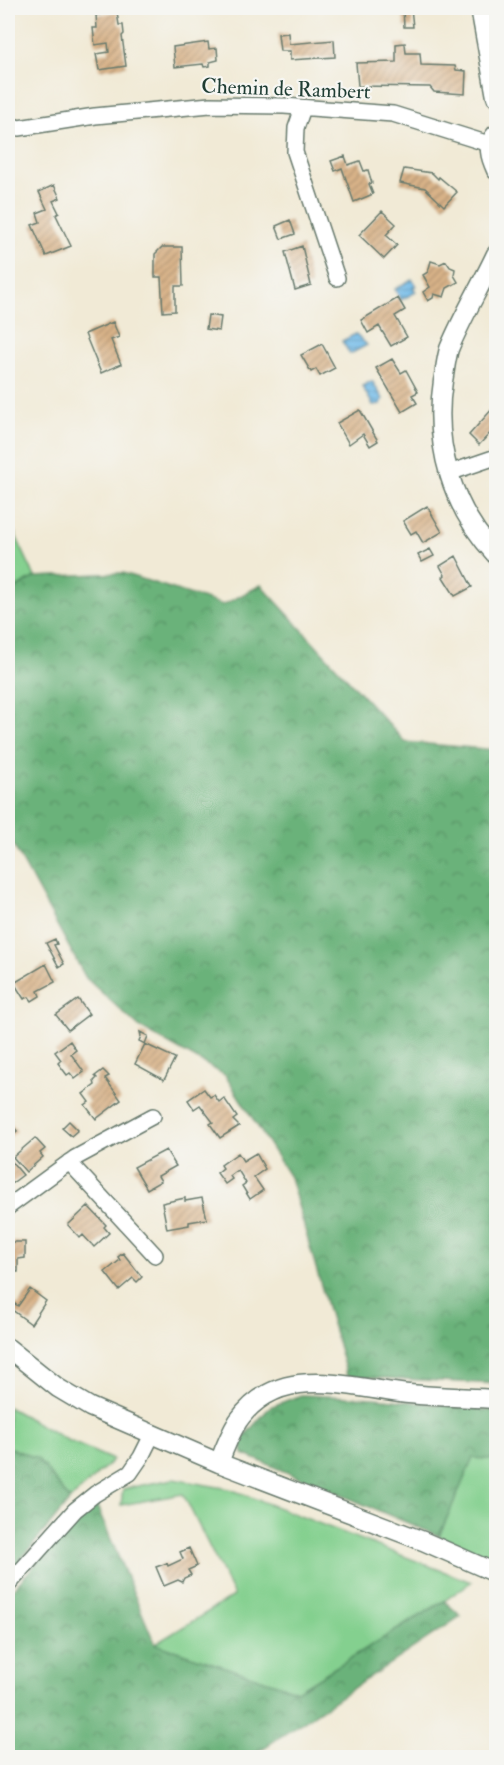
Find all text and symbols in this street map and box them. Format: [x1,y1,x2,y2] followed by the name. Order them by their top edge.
[201,73,371,105] street label: Chemin de Rambert

